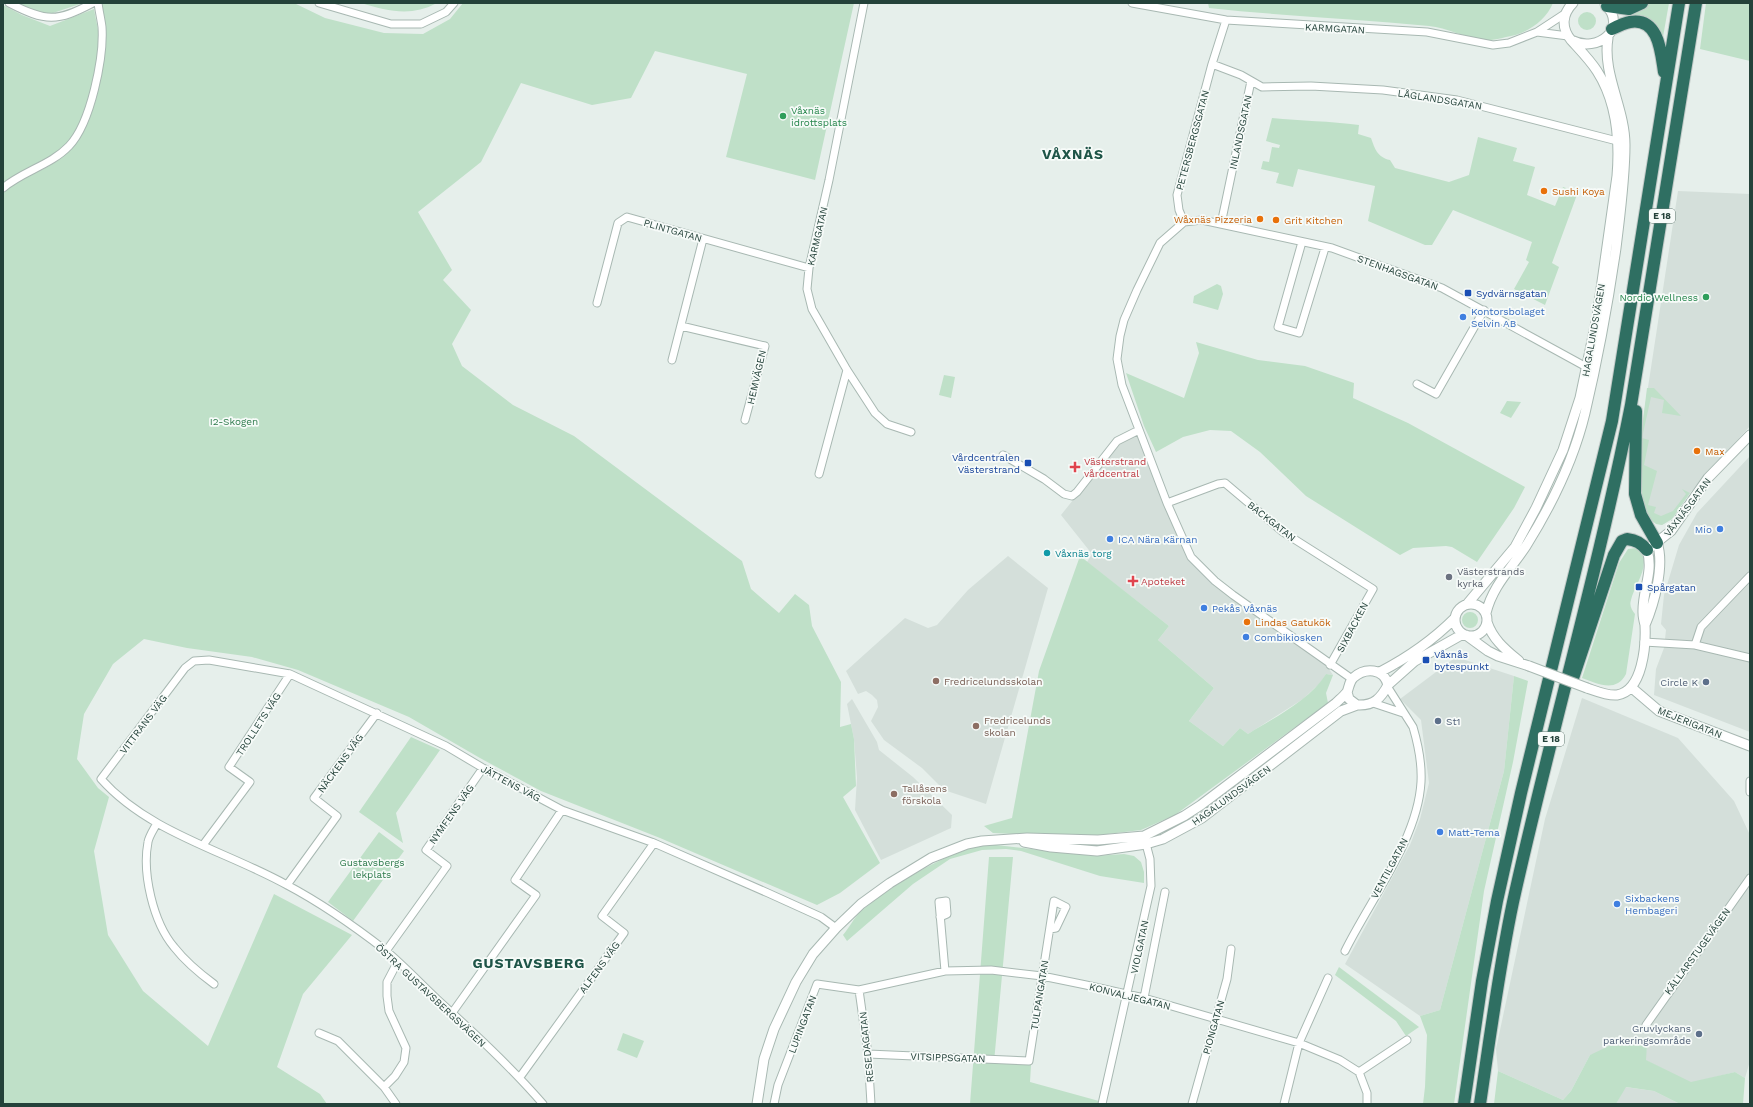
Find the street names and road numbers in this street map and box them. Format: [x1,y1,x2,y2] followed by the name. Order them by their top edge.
[1305,21,1365,36] street label: KARMGATAN
[1397,87,1483,112] street label: LÅGLANDSGATAN
[1174,89,1211,191] street label: PETERSBERGSGATAN
[1227,94,1254,170] street label: INLANDSGATAN
[805,205,830,267] street label: KARMGATAN
[1649,209,1675,223] road number: E 18
[642,217,703,244] street label: PLINTGATAN
[1356,253,1440,292] street label: STENHAGSGATAN
[1580,283,1607,378] street label: HAGALUNDSVÄGEN
[745,349,768,405] street label: HEMVÄGEN
[1662,476,1713,539] street label: VÅXNÄSGATAN
[1245,499,1298,544] street label: BACKGATAN
[1335,600,1370,654] street label: SIXBACKEN
[234,691,283,758] street label: TROLLETS VÄG
[118,693,169,756] street label: VITTRANS VÄG
[1656,705,1724,740] street label: MEJERIGATAN
[315,732,365,795] street label: NÄCKENS VÄG
[1538,732,1564,746] road number: E 18
[479,763,542,804] street label: JÄTTENS VÄG
[1190,763,1273,828] street label: HAGALUNDSVÄGEN
[427,782,476,846] street label: NYMFENS VÄG
[1369,836,1410,900] street label: VENTILGATAN
[1662,906,1733,997] street label: KÄLLARSTUGEVÄGEN
[1128,919,1151,975] street label: VIOLGATAN
[577,939,622,995] street label: ALFENS VÄG
[373,941,488,1049] street label: ÖSTRA GUSTAVSBERGSVÄGEN
[1029,959,1050,1031] street label: TULPANGATAN
[1088,981,1172,1012] street label: KONVALJEGATAN
[786,994,819,1055] street label: LUPINGATAN
[1200,999,1226,1056] street label: PIONGATAN
[857,1011,876,1083] street label: RESEDAGATAN
[910,1051,986,1064] street label: VITSIPPSGATAN

